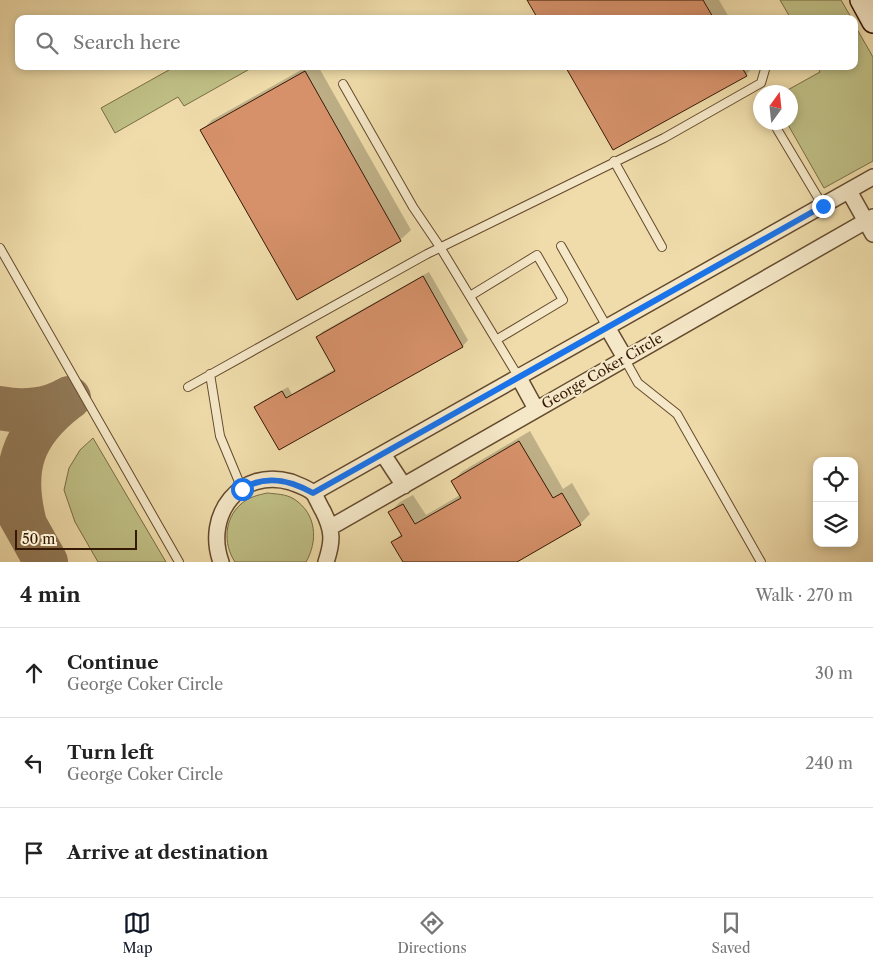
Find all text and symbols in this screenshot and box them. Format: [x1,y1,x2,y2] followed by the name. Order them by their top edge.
[15,15,858,70] search box
[33,29,61,57] icon: search
[73,31,181,54] text: Search here
[753,85,798,130] north arrow
[812,195,835,218] route end
[538,329,666,413] street label: George Coker Circle
[813,457,858,547] map controls
[813,457,858,502] button: locate
[231,478,254,501] route start
[813,502,858,547] button: layers
[15,527,138,550] scale bar
[22,530,55,548] text: 50 m
[20,582,81,607] text: 4 min
[755,585,853,605] text: Walk · 270 m
[67,651,159,674] text: Continue
[20,659,48,687] icon: ahead
[815,663,853,683] text: 30 m
[67,674,223,694] text: George Coker Circle
[67,741,154,764] text: Turn left
[20,749,48,777] icon: left
[805,753,853,773] text: 240 m
[67,764,223,784] text: George Coker Circle
[20,839,48,867] icon: arrive
[67,841,268,864] text: Arrive at destination
[122,909,153,957] tab: Map
[397,909,467,957] tab: Directions
[712,909,750,957] tab: Saved

